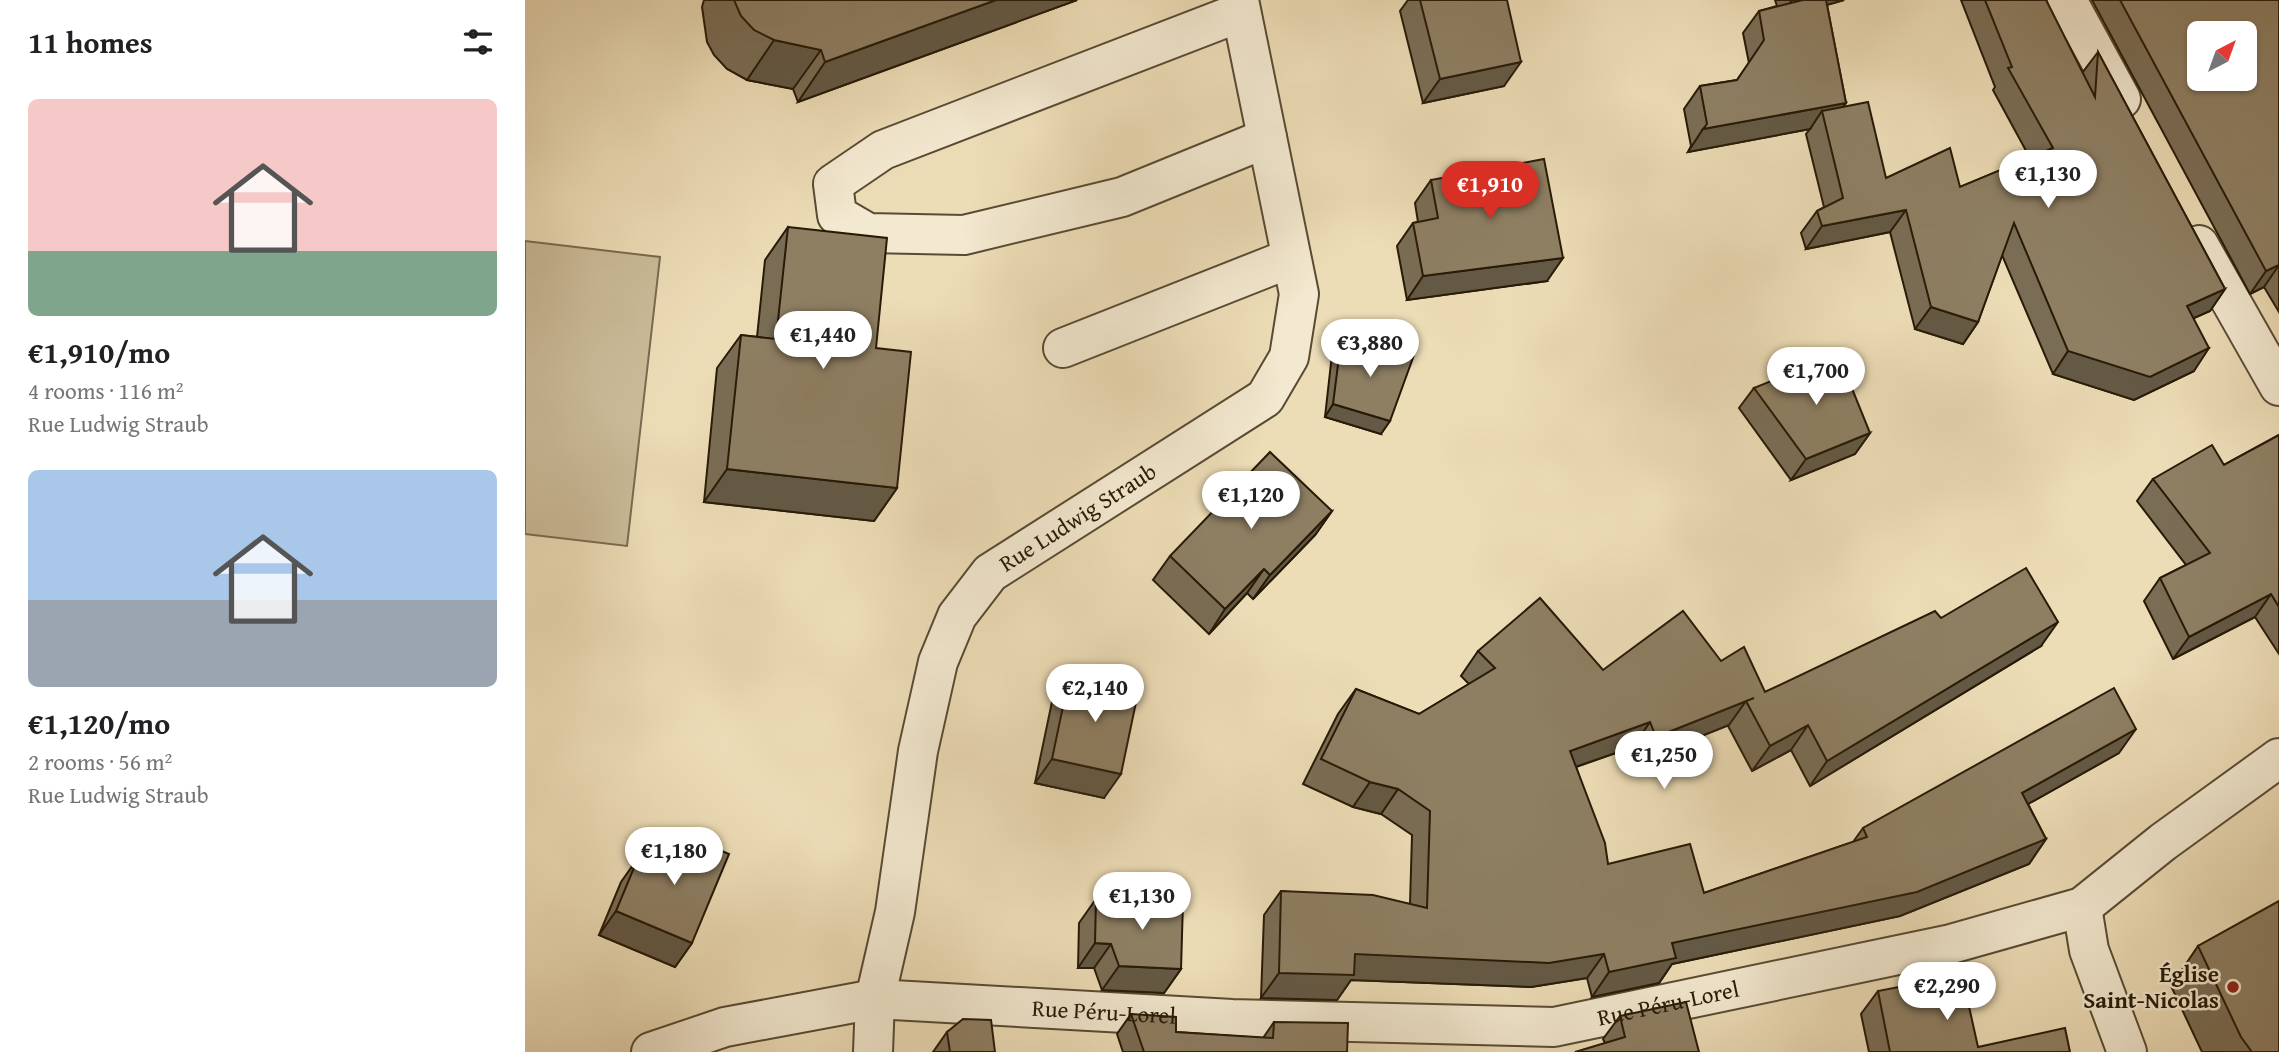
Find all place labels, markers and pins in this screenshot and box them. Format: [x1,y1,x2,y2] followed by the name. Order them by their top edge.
[1991,150,2105,210] pin: €1,130
[1433,162,1547,221] pin: €1,910
[766,312,880,371] pin: €1,440
[1313,320,1427,379] pin: €3,880
[1759,348,1873,407] pin: €1,700
[1194,472,1308,531] pin: €1,120
[1038,664,1152,724] pin: €2,140
[1607,732,1721,791] pin: €1,250
[617,828,731,887] pin: €1,180
[1085,872,1199,932] pin: €1,130
[2083,957,2219,1016] place label: Église Saint-Nicolas
[1890,962,2004,1022] pin: €2,290
[2225,979,2241,995] marker: Église Saint-Nicolas

